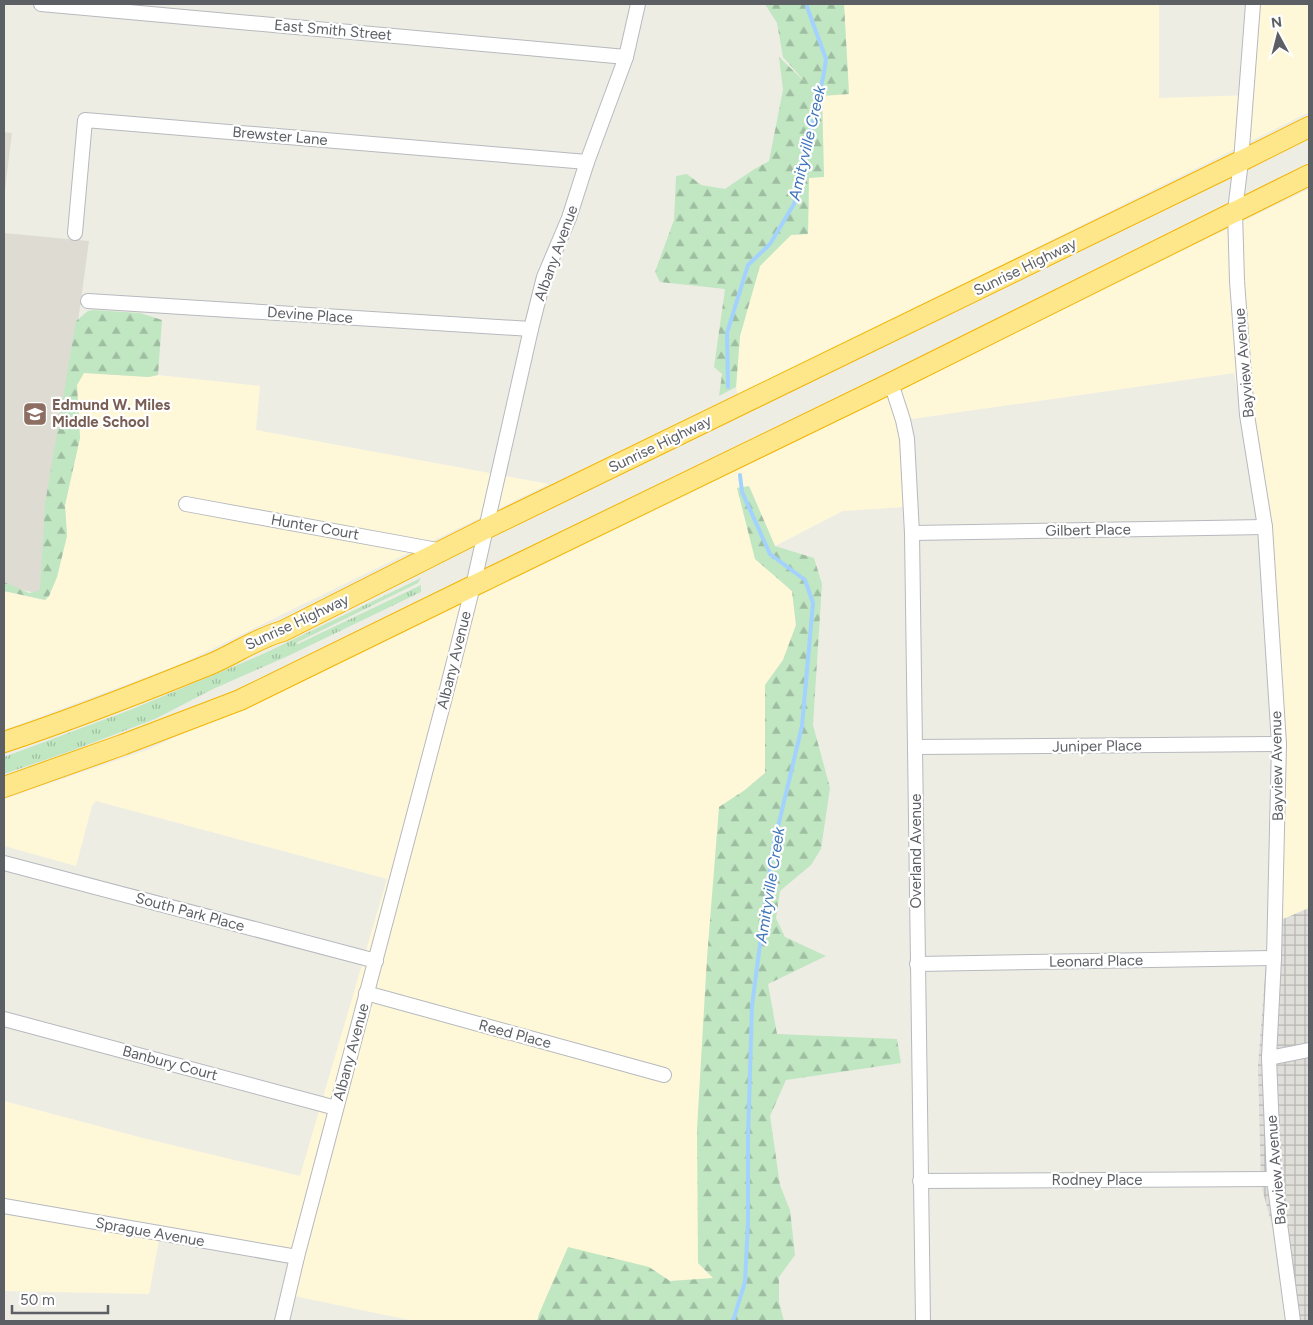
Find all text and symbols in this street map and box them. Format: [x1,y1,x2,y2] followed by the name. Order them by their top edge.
[1253,10,1303,60] north arrow
[1270,13,1283,32] text: N
[273,16,393,44] street label: East Smith Street
[784,83,830,203] water label: Amityville Creek
[232,123,328,149] street label: Brewster Lane
[530,203,582,303] street label: Albany Avenue
[971,234,1079,300] street label: Sunrise Highway
[267,303,353,327] street label: Devine Place
[1230,307,1258,419] street label: Bayview Avenue
[52,396,170,431] place label: Edmund W. Miles Middle School
[22,401,48,427] school or university icon: Edmund W. Miles Middle School
[606,411,714,477] street label: Sunrise Highway
[269,510,361,544] street label: Hunter Court
[1045,520,1131,540] street label: Gilbert Place
[242,590,352,654] street label: Sunrise Highway
[433,609,475,711] street label: Albany Avenue
[1267,711,1287,821] street label: Bayview Avenue
[1052,736,1142,756] street label: Juniper Place
[907,793,925,909] street label: Overland Avenue
[751,825,789,945] water label: Amityville Creek
[133,889,247,935] street label: South Park Place
[1049,951,1143,971] street label: Leonard Place
[329,1001,373,1103] street label: Albany Avenue
[477,1016,553,1052] street label: Reed Place
[121,1042,220,1084] street label: Banbury Court
[1262,1114,1290,1226] street label: Bayview Avenue
[1052,1171,1142,1189] street label: Rodney Place
[94,1214,206,1250] street label: Sprague Avenue
[12,1282,109,1314] scale bar
[20,1291,55,1309] text: 50 m

